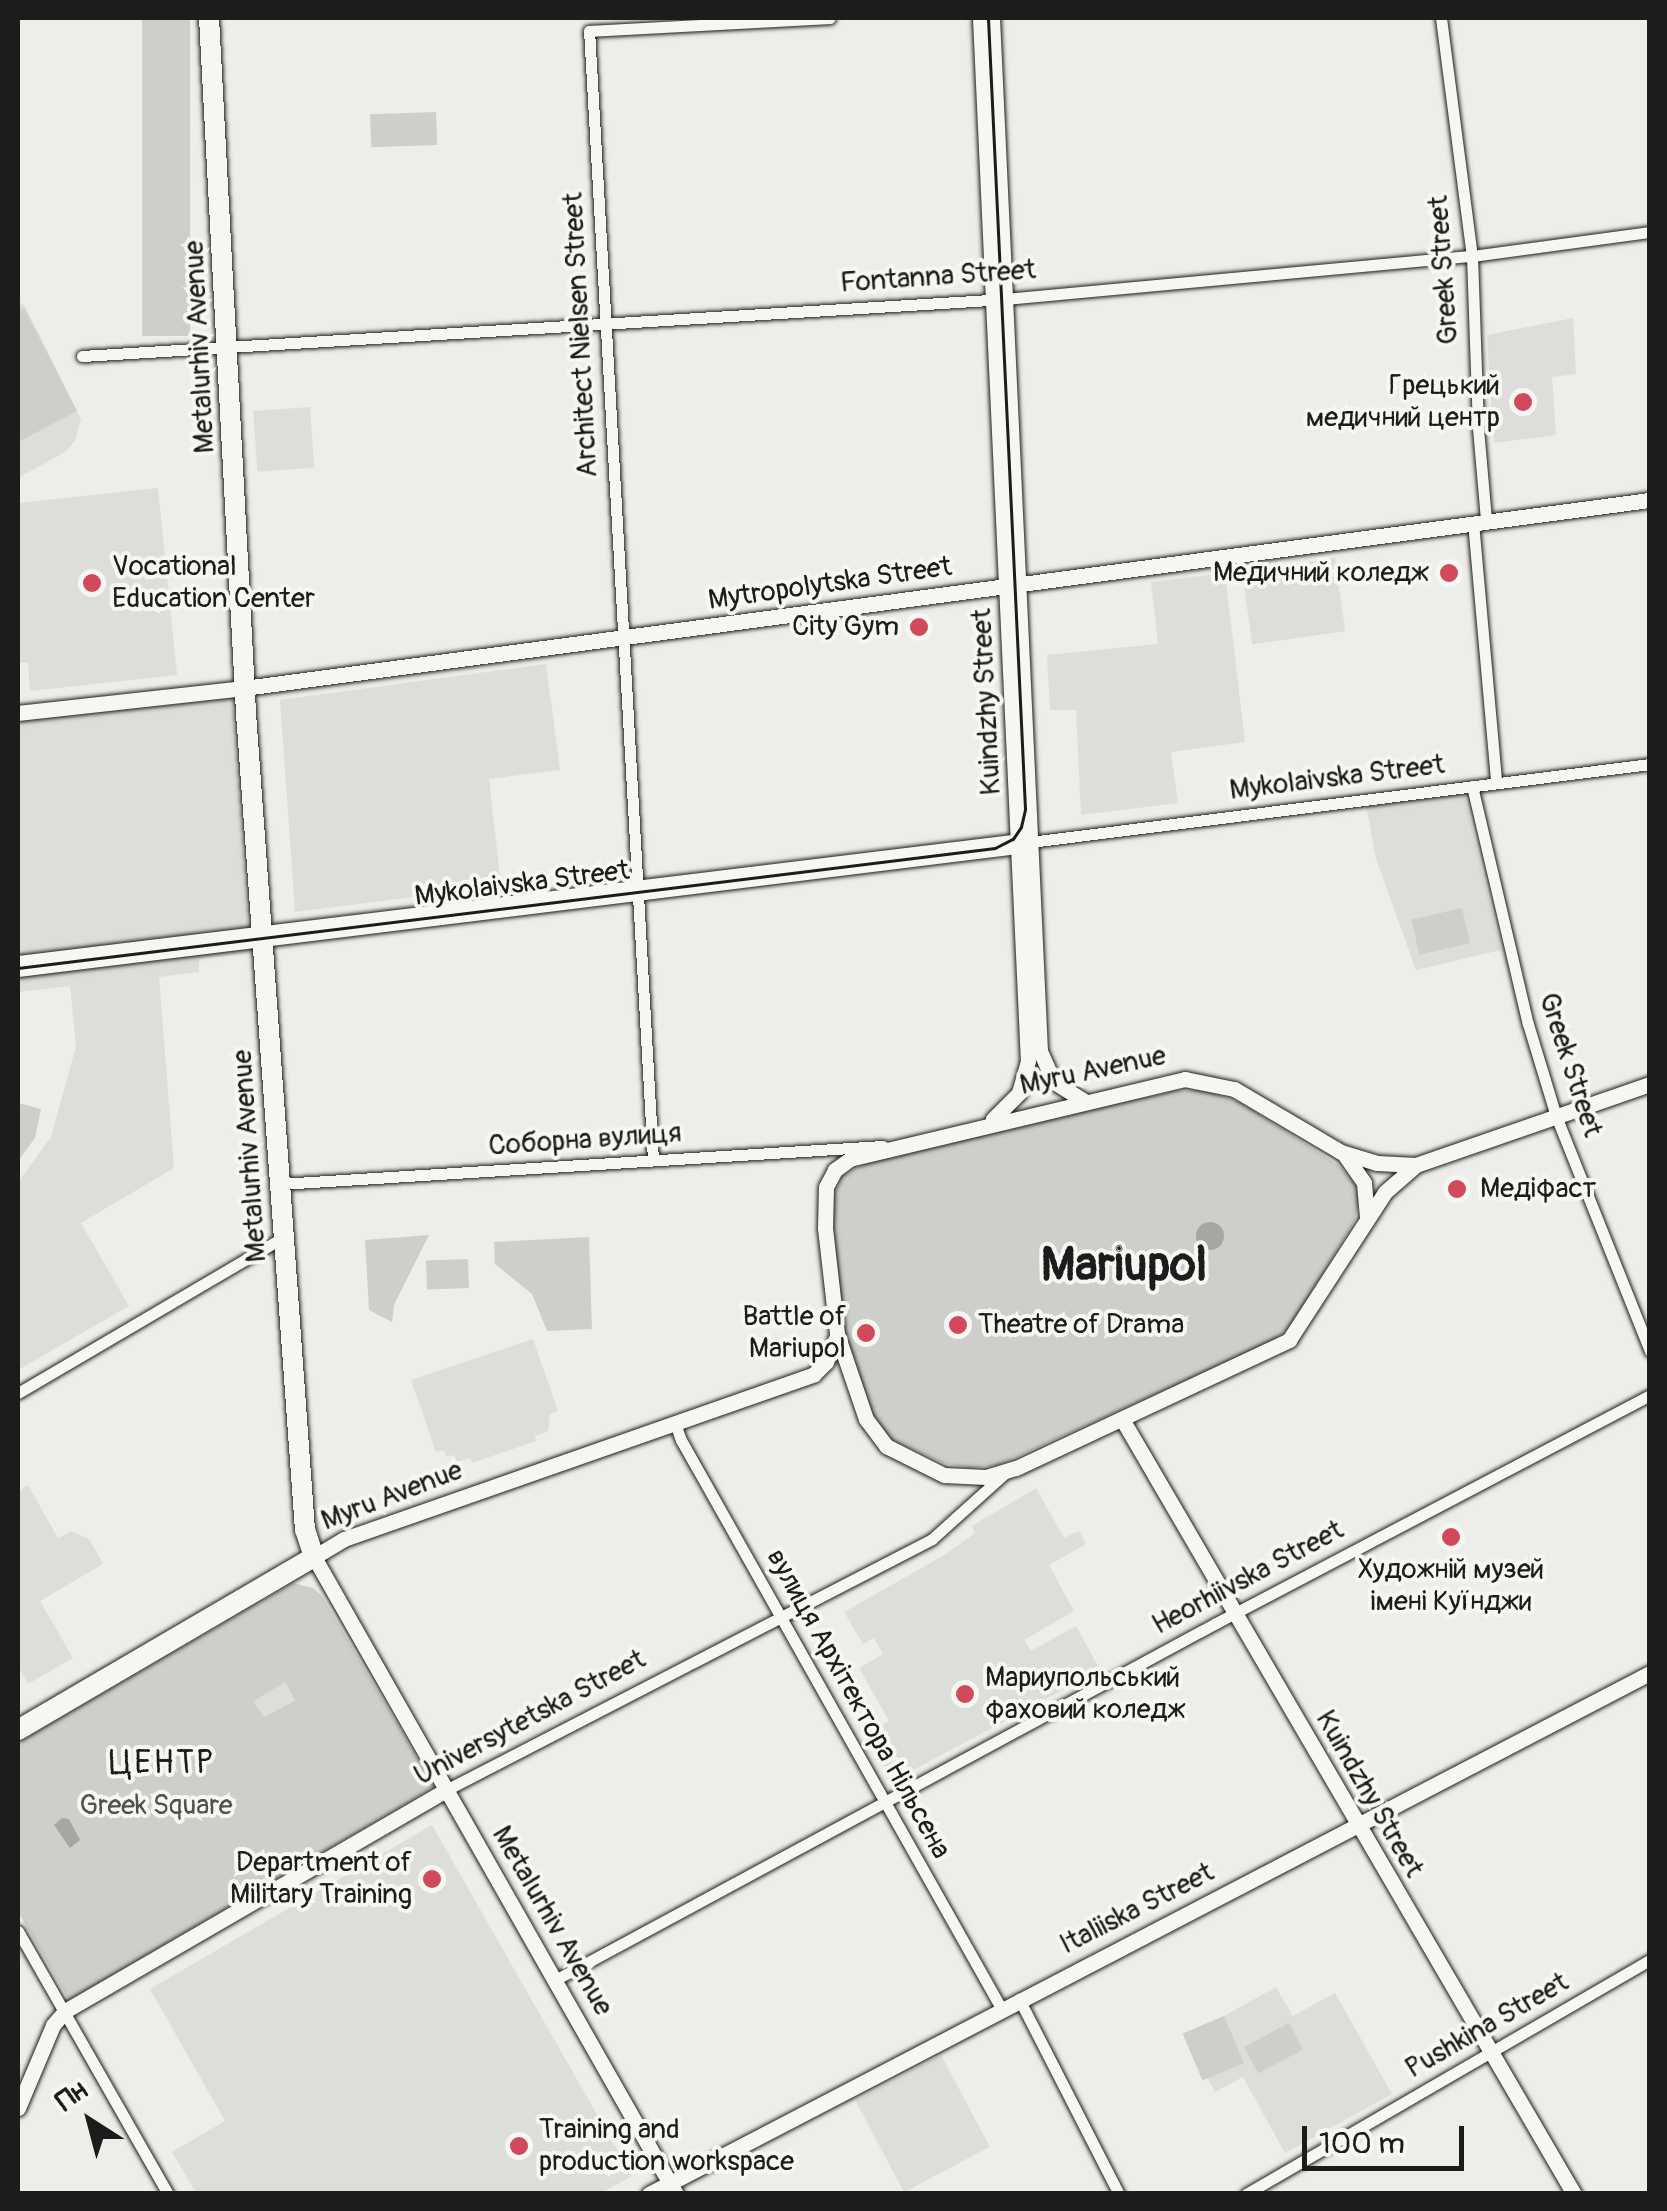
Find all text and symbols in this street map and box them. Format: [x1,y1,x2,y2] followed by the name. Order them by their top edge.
[557,192,605,478] street label: Architect Nielsen Street
[1422,194,1466,346] street label: Greek Street
[178,240,222,454] street label: Metalurhiv Avenue
[839,253,1037,301] street label: Fontanna Street
[1306,369,1500,435] place label: Грецький медичний центр
[1510,389,1536,415] marker: Грецький медичний центр
[112,550,315,616] place label: Vocational Education Center
[706,550,954,618] street label: Mytropolytska Street
[1213,556,1429,590] place label: Медичний коледж
[1438,562,1460,584] marker: Медичний коледж
[81,572,103,594] marker: Vocational Education Center
[965,608,1009,796] street label: Kuindzhy Street
[792,610,899,644] place label: City Gym
[908,616,930,638] marker: City Gym
[1228,748,1446,808] street label: Mykolaivska Street
[413,854,631,914] street label: Mykolaivska Street
[1531,989,1609,1141] street label: Greek Street
[1017,1039,1169,1103] street label: Myru Avenue
[226,1049,274,1263] street label: Metalurhiv Avenue
[487,1116,683,1164] street label: Соборна вулиця
[1480,1172,1596,1206] place label: Медіфаст
[1444,1176,1470,1202] marker: Медіфаст
[1041,1237,1207,1295] district label: Mariupol
[742,1300,846,1366] place label: Battle of Mariupol
[978,1308,1184,1342] place label: Theatre of Drama
[947,1314,969,1336] marker: Theatre of Drama
[855,1322,877,1344] marker: Battle of Mariupol
[317,1454,467,1538] street label: Myru Avenue
[1147,1514,1349,1642] street label: Heorhiivska Street
[1440,1526,1462,1548] marker: Художній музей імені Куїнджи
[759,1543,957,1865] street label: вулиця Архітектора Нільсена
[1358,1553,1544,1619] place label: Художній музей імені Куїнджи
[409,1643,651,1793] street label: Universytetska Street
[985,1661,1185,1727] place label: Мариупольський фаховий коледж
[954,1683,976,1705] marker: Мариупольський фаховий коледж
[1308,1705,1430,1883] street label: Kuindzhy Street
[109,1744,215,1782] district label: ЦЕНТР
[79,1789,233,1823] park label: Greek Square
[484,1820,620,2022] street label: Metalurhiv Avenue
[230,1846,412,1912] place label: Department of Military Training
[1055,1856,1219,1962] street label: Italiiska Street
[421,1868,443,1890] marker: Department of Military Training
[1400,1966,1574,2086] street label: Pushkina Street
[40,2071,140,2171] north arrow
[49,2073,95,2120] text: Пн
[1307,2106,1470,2168] scale bar
[539,2113,794,2179] place label: Training and production workspace
[1319,2125,1405,2162] text: 100 m
[508,2135,530,2157] marker: Training and production workspace

